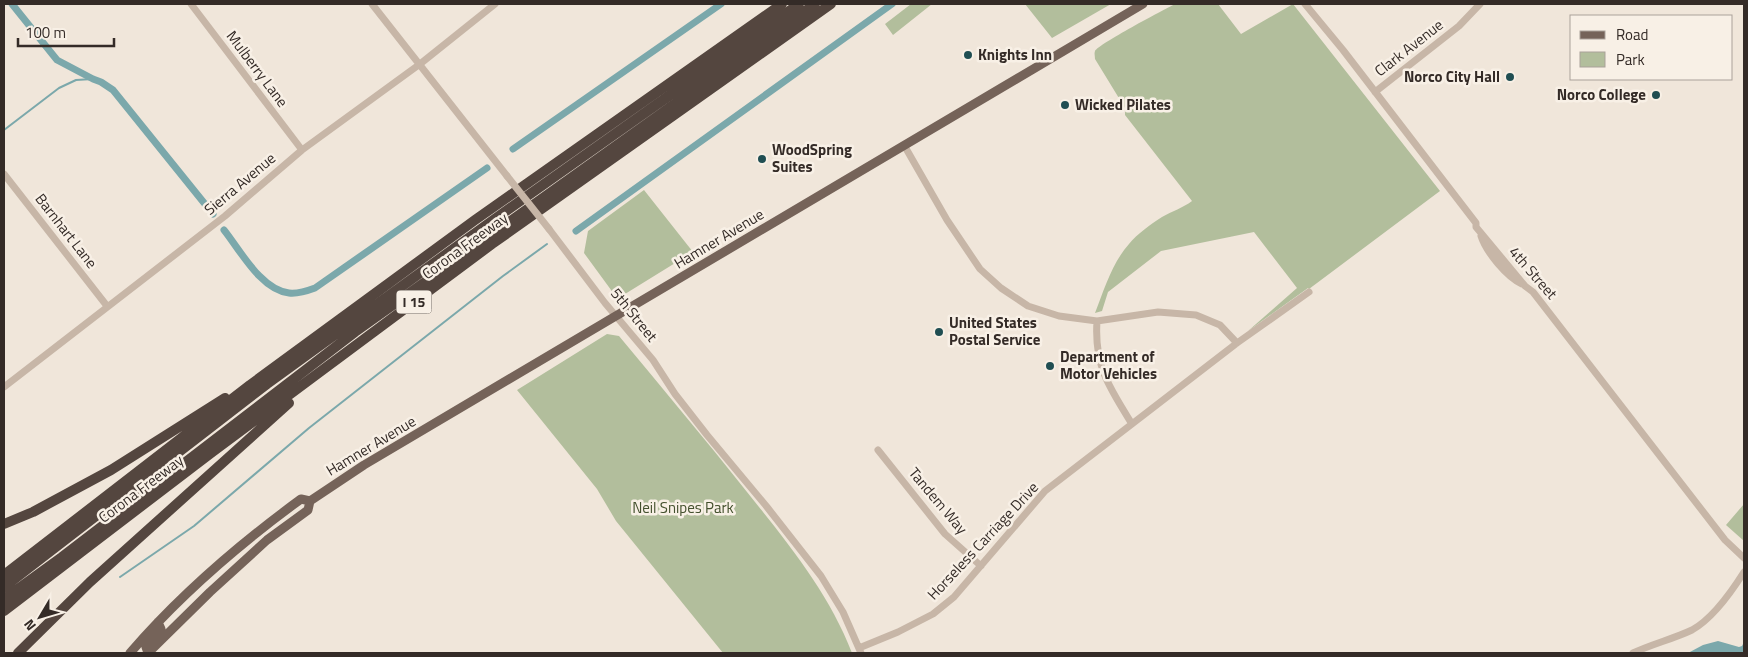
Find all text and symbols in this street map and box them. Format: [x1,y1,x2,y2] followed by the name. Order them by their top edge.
[1369,13,1448,82] street label: Clark Avenue
[18,15,114,47] scale bar
[1570,15,1733,80] legend
[25,21,66,44] text: 100 m
[1616,23,1648,46] text: Road
[221,26,294,112] street label: Mulberry Lane
[978,43,1052,66] place label: Knights Inn
[1616,48,1645,71] text: Park
[962,49,974,61] marker: Knights Inn
[1404,65,1500,88] place label: Norco City Hall
[1504,71,1516,83] marker: Norco City Hall
[1557,83,1646,106] place label: Norco College
[1650,89,1662,101] marker: Norco College
[1075,93,1171,116] place label: Wicked Pilates
[1059,99,1071,111] marker: Wicked Pilates
[772,138,852,178] place label: WoodSpring Suites
[199,147,280,220] street label: Sierra Avenue
[756,153,768,165] marker: WoodSpring Suites
[30,188,103,273] street label: Barnhart Lane
[669,203,768,274] street label: Hamner Avenue
[417,206,513,285] street label: Corona Freeway
[1504,241,1563,305] street label: 4th Street
[605,283,664,347] street label: 5th Street
[396,290,432,314] road number: I 15
[949,311,1041,351] place label: United States Postal Service
[933,326,945,338] marker: United States Postal Service
[1060,345,1157,385] place label: Department of Motor Vehicles
[1044,360,1056,372] marker: Department of Motor Vehicles
[321,410,420,481] street label: Hamner Avenue
[93,449,188,528] street label: Corona Freeway
[903,462,973,539] street label: Tandem Way
[922,476,1044,605] street label: Horseless Carriage Drive
[632,496,734,519] park label: Neil Snipes Park
[15,592,65,642] north arrow
[18,615,41,636] text: N

